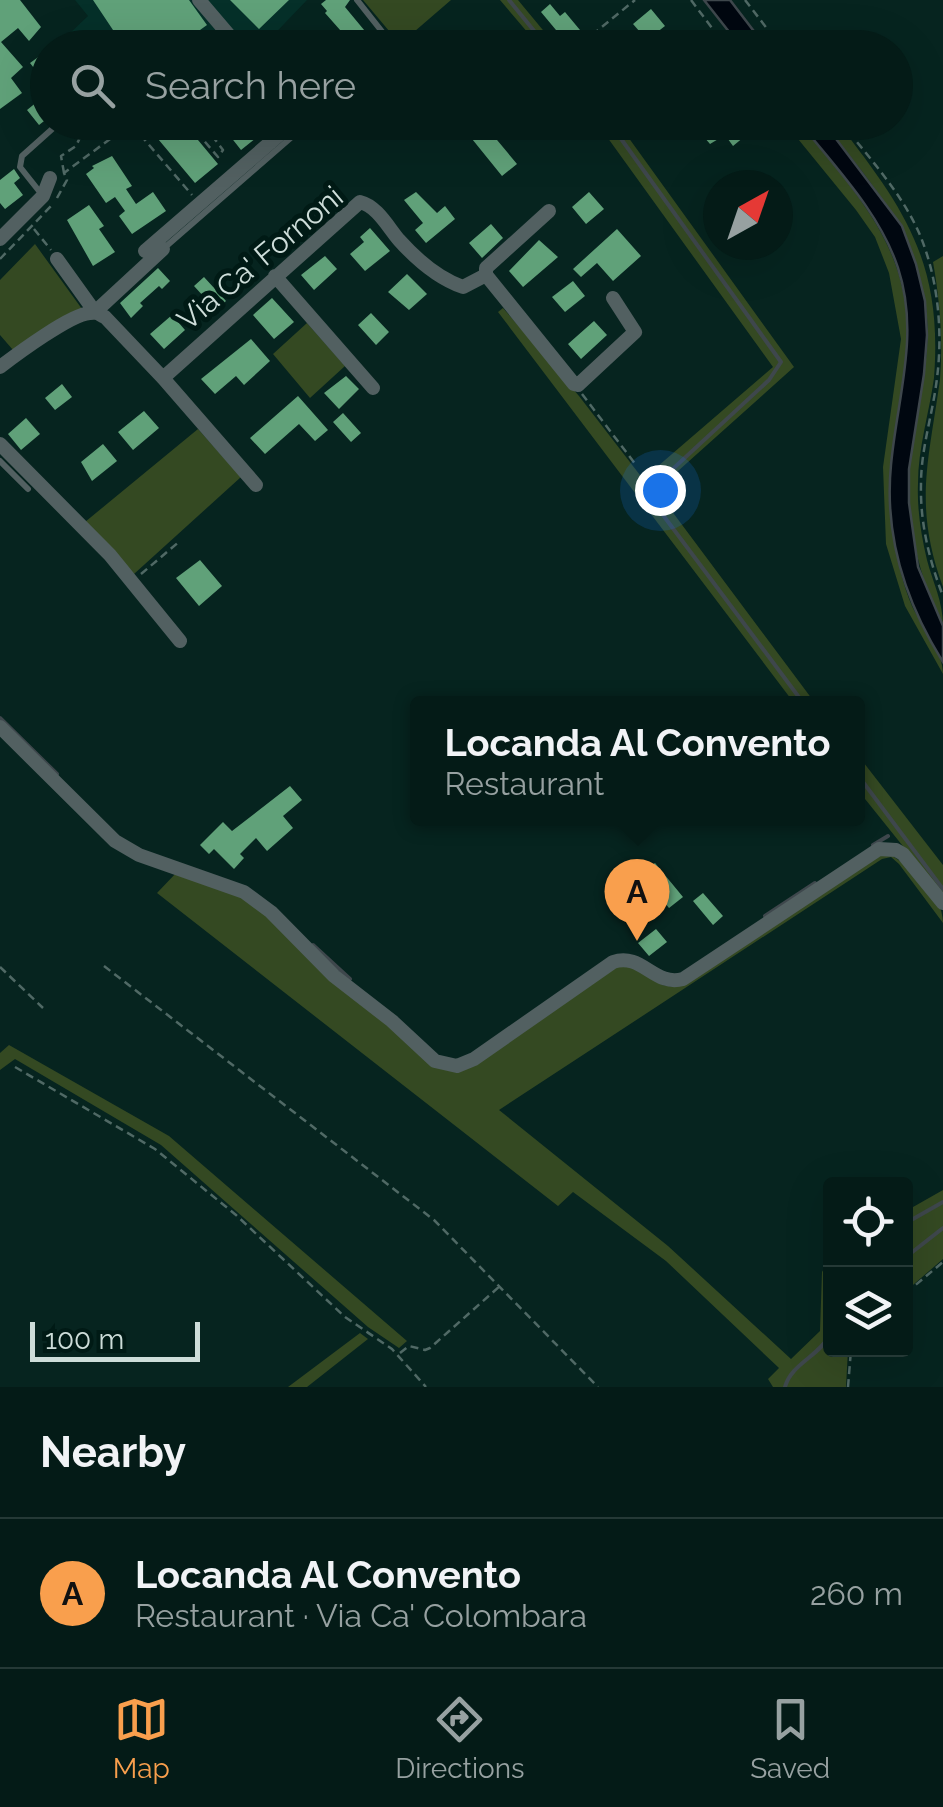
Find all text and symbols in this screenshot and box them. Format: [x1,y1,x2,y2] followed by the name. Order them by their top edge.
[30,30,913,140] search box
[65,58,120,113] icon: search
[145,63,356,108] text: Search here
[703,170,793,260] north arrow
[170,179,350,337] street label: Via Ca' Fornoni
[635,465,686,516] your location
[410,696,865,826] popup
[445,720,830,765] text: Locanda Al Convento
[445,765,604,802] text: Restaurant
[604,858,670,941] pin: A
[823,1177,913,1357] map controls
[823,1177,913,1267] button: locate
[823,1267,913,1357] button: layers
[30,1317,200,1362] scale bar
[45,1323,124,1356] text: 100 m
[40,1428,186,1477] text: Nearby
[135,1552,521,1597] text: Locanda Al Convento
[62,1575,83,1612] text: A
[810,1575,903,1612] text: 260 m
[135,1597,587,1634] text: Restaurant · Via Ca' Colombara
[113,1692,170,1785] tab: Map
[395,1692,525,1785] tab: Directions
[750,1692,830,1785] tab: Saved

